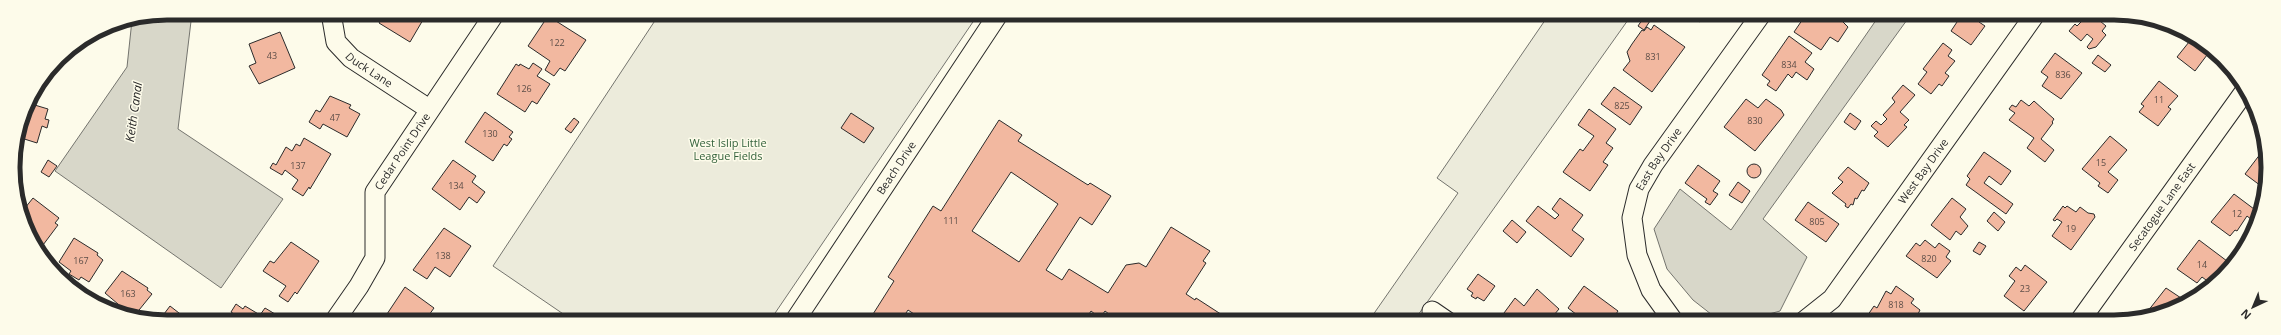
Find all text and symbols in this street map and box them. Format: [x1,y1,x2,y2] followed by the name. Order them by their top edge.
[549,36,565,49] house number: 122
[267,49,277,62] house number: 43
[342,49,396,90] street label: Duck Lane
[1645,50,1661,63] house number: 831
[1781,58,1797,71] house number: 834
[2055,68,2071,81] house number: 836
[121,80,146,143] water label: Keith Canal
[516,82,532,95] house number: 126
[2154,93,2164,106] house number: 11
[1614,99,1630,112] house number: 825
[371,110,433,193] street label: Cedar Point Drive
[330,111,340,124] house number: 47
[1747,114,1763,127] house number: 830
[1632,124,1685,193] street label: East Bay Drive
[482,127,498,140] house number: 130
[689,135,767,163] park label: West Islip Little League Fields
[1894,135,1951,207] street label: West Bay Drive
[873,138,919,197] street label: Beach Drive
[2096,156,2106,169] house number: 15
[290,159,306,172] house number: 137
[2125,159,2198,253] street label: Secatogue Lane East
[448,179,464,192] house number: 134
[2232,207,2242,220] house number: 12
[943,214,959,227] house number: 111
[1809,215,1825,228] house number: 805
[2066,222,2076,235] house number: 19
[435,249,451,262] house number: 138
[1921,252,1937,265] house number: 820
[73,254,89,267] house number: 167
[2197,258,2207,271] house number: 14
[2020,282,2030,295] house number: 23
[120,287,136,300] house number: 163
[2233,287,2273,327] north arrow
[1888,298,1904,311] house number: 818
[2237,306,2254,323] text: N

